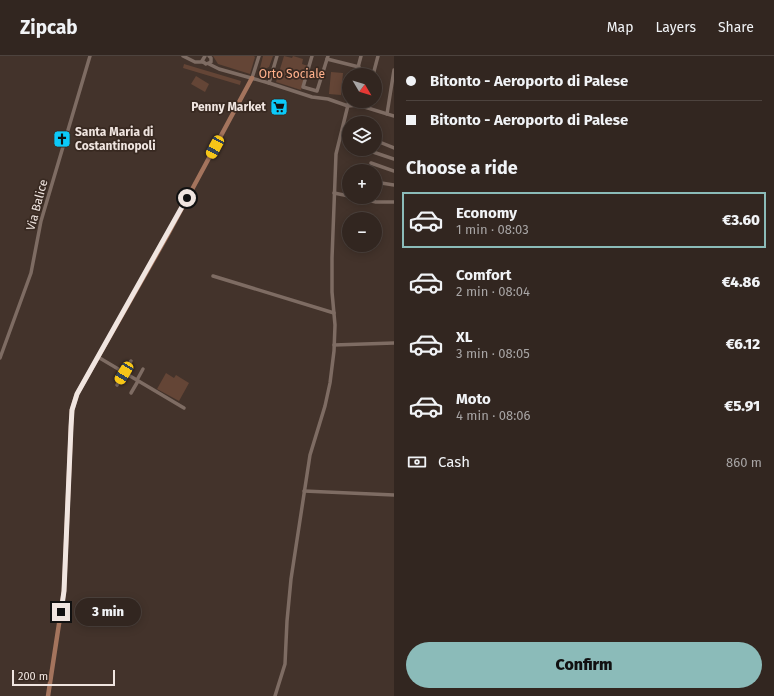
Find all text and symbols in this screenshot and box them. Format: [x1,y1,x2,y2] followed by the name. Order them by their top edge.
[20,16,78,39] text: Zipcab
[607,19,633,36] text: Map
[655,19,696,36] text: Layers
[718,19,754,36] text: Share
[259,67,325,81] park label: Orto Sociale
[342,68,382,108] north arrow
[342,68,382,252] map controls
[430,72,628,90] text: Bitonto - Aeroporto di Palese
[269,97,289,117] supermarket icon: Penny Market
[191,100,266,114] place label: Penny Market
[430,111,628,129] text: Bitonto - Aeroporto di Palese
[342,116,382,156] button: layers
[75,125,156,153] place label: Santa Maria di Costantinopoli
[52,129,72,149] church icon: Santa Maria di Costantinopoli
[204,134,226,160] car
[406,157,518,179] text: Choose a ride
[342,164,382,204] button: +
[23,178,51,232] street label: Via Balice
[178,189,196,207] route start
[408,202,444,238] icon: car
[456,204,517,222] text: Economy
[722,211,760,229] text: €3.60
[342,212,382,252] button: −
[456,222,529,237] text: 1 min · 08:03
[408,264,444,300] icon: car
[456,266,512,284] text: Comfort
[722,273,760,291] text: €4.86
[456,284,530,299] text: 2 min · 08:04
[408,326,444,362] icon: car
[456,328,472,346] text: XL
[726,335,760,353] text: €6.12
[456,346,530,361] text: 3 min · 08:05
[113,360,135,386] car
[408,388,444,424] icon: car
[456,390,491,408] text: Moto
[724,397,760,415] text: €5.91
[456,408,531,423] text: 4 min · 08:06
[406,451,428,473] icon: cash
[438,453,470,471] text: Cash
[726,455,762,470] text: 860 m
[75,598,141,626] callout: 3 min
[52,603,70,621] route end
[92,604,124,619] text: 3 min
[406,642,762,688] button: Confirm
[12,668,115,687] scale bar
[18,670,48,683] text: 200 m

